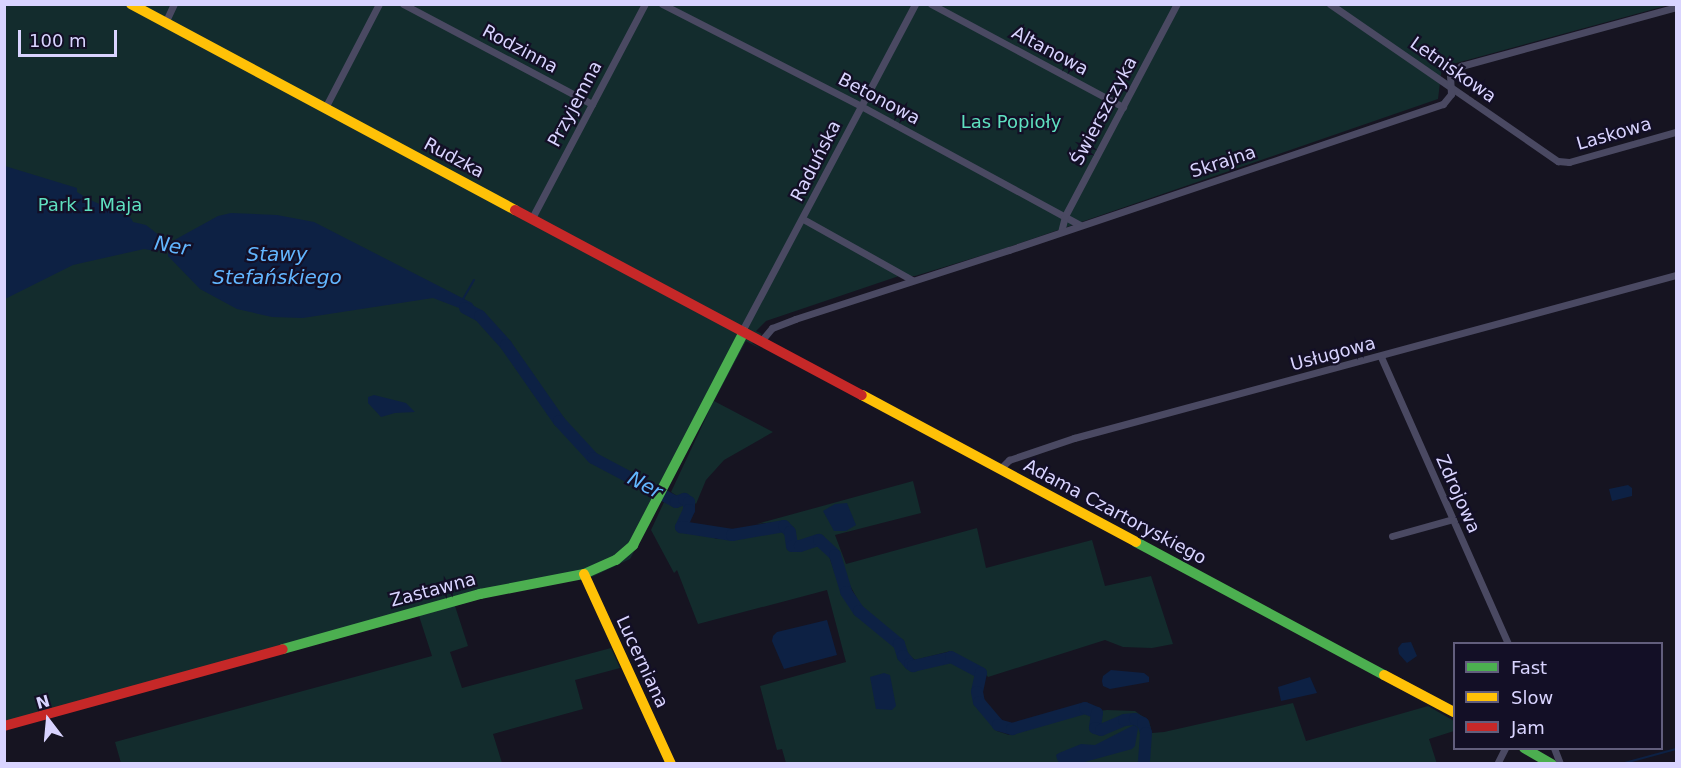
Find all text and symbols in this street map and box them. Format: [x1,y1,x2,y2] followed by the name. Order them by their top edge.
[21,18,120,56] scale bar
[479,20,561,78] street label: Rodzinna
[1008,22,1092,80] street label: Altanowa
[29,30,87,51] text: 100 m
[1406,32,1500,108] street label: Letniskowa
[1066,53,1142,169] street label: Świerszczyka
[543,57,607,151] street label: Przyjemna
[834,68,924,130] street label: Betonowa
[961,111,1061,133] park label: Las Popioły
[1574,113,1654,155] street label: Laskowa
[786,117,846,205] street label: Raduńska
[420,133,488,183] street label: Rudzka
[1187,141,1259,183] street label: Skrajna
[38,194,142,216] park label: Park 1 Maja
[152,231,192,261] water label: Ner
[212,243,342,290] water label: Stawy Stefańskiego
[1288,332,1378,376] street label: Usługowa
[1431,451,1485,537] street label: Zdrojowa
[1020,455,1210,569] street label: Adama Czartoryskiego
[624,466,666,504] water label: Ner
[388,568,478,612] street label: Zastawna
[611,613,673,711] street label: Lucerniana
[1453,642,1663,750] legend
[1511,657,1547,678] text: Fast
[1511,687,1553,708] text: Slow
[18,690,78,750] north arrow
[34,691,52,713] text: N
[1511,717,1545,738] text: Jam

